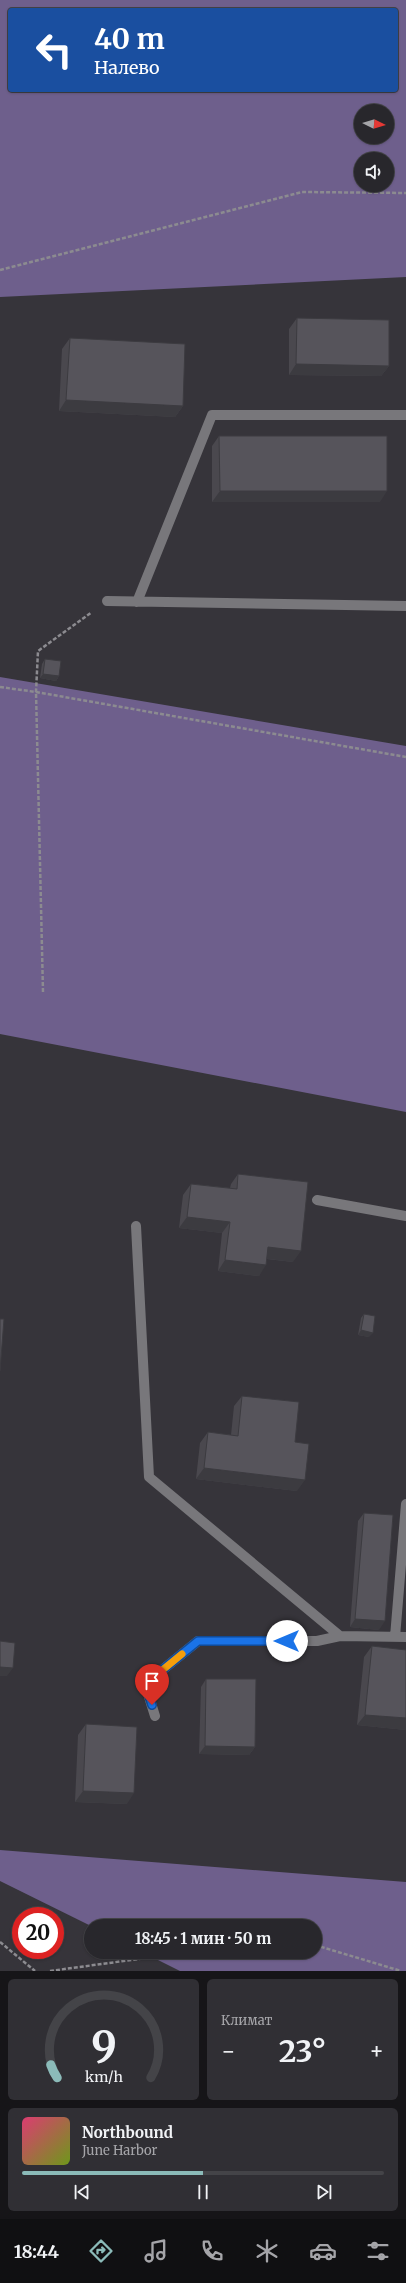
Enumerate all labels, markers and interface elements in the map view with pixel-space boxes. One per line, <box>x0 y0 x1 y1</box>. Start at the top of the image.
text: 40 m <box>94 21 165 57</box>
icon: left <box>28 24 80 76</box>
text: Налево <box>94 56 160 79</box>
north arrow <box>354 104 394 144</box>
map controls <box>354 104 394 192</box>
button: sound <box>354 152 394 192</box>
position arrow <box>266 1620 308 1662</box>
pin <box>135 1664 169 1705</box>
icon: arrive <box>141 1670 163 1692</box>
speed limit sign: 20 <box>12 1907 64 1959</box>
text: 18:45 · 1 мин · 50 m <box>135 1929 271 1948</box>
text: Климат <box>221 2012 272 2029</box>
text: 9 <box>91 2019 116 2071</box>
text: 23° <box>279 2032 326 2070</box>
text: − <box>221 2037 236 2065</box>
text: + <box>369 2037 384 2065</box>
text: km/h <box>85 2067 123 2085</box>
text: Northbound <box>82 2123 173 2142</box>
text: June Harbor <box>82 2142 157 2159</box>
icon: previous <box>71 2181 93 2203</box>
icon: pause <box>192 2181 214 2203</box>
icon: next <box>313 2181 335 2203</box>
icon: directions <box>87 2237 115 2265</box>
icon: music <box>142 2237 170 2265</box>
icon: phone <box>198 2237 226 2265</box>
icon: climate <box>253 2237 281 2265</box>
icon: car <box>309 2237 337 2265</box>
icon: filters <box>364 2237 392 2265</box>
text: 18:44 <box>14 2240 59 2263</box>

